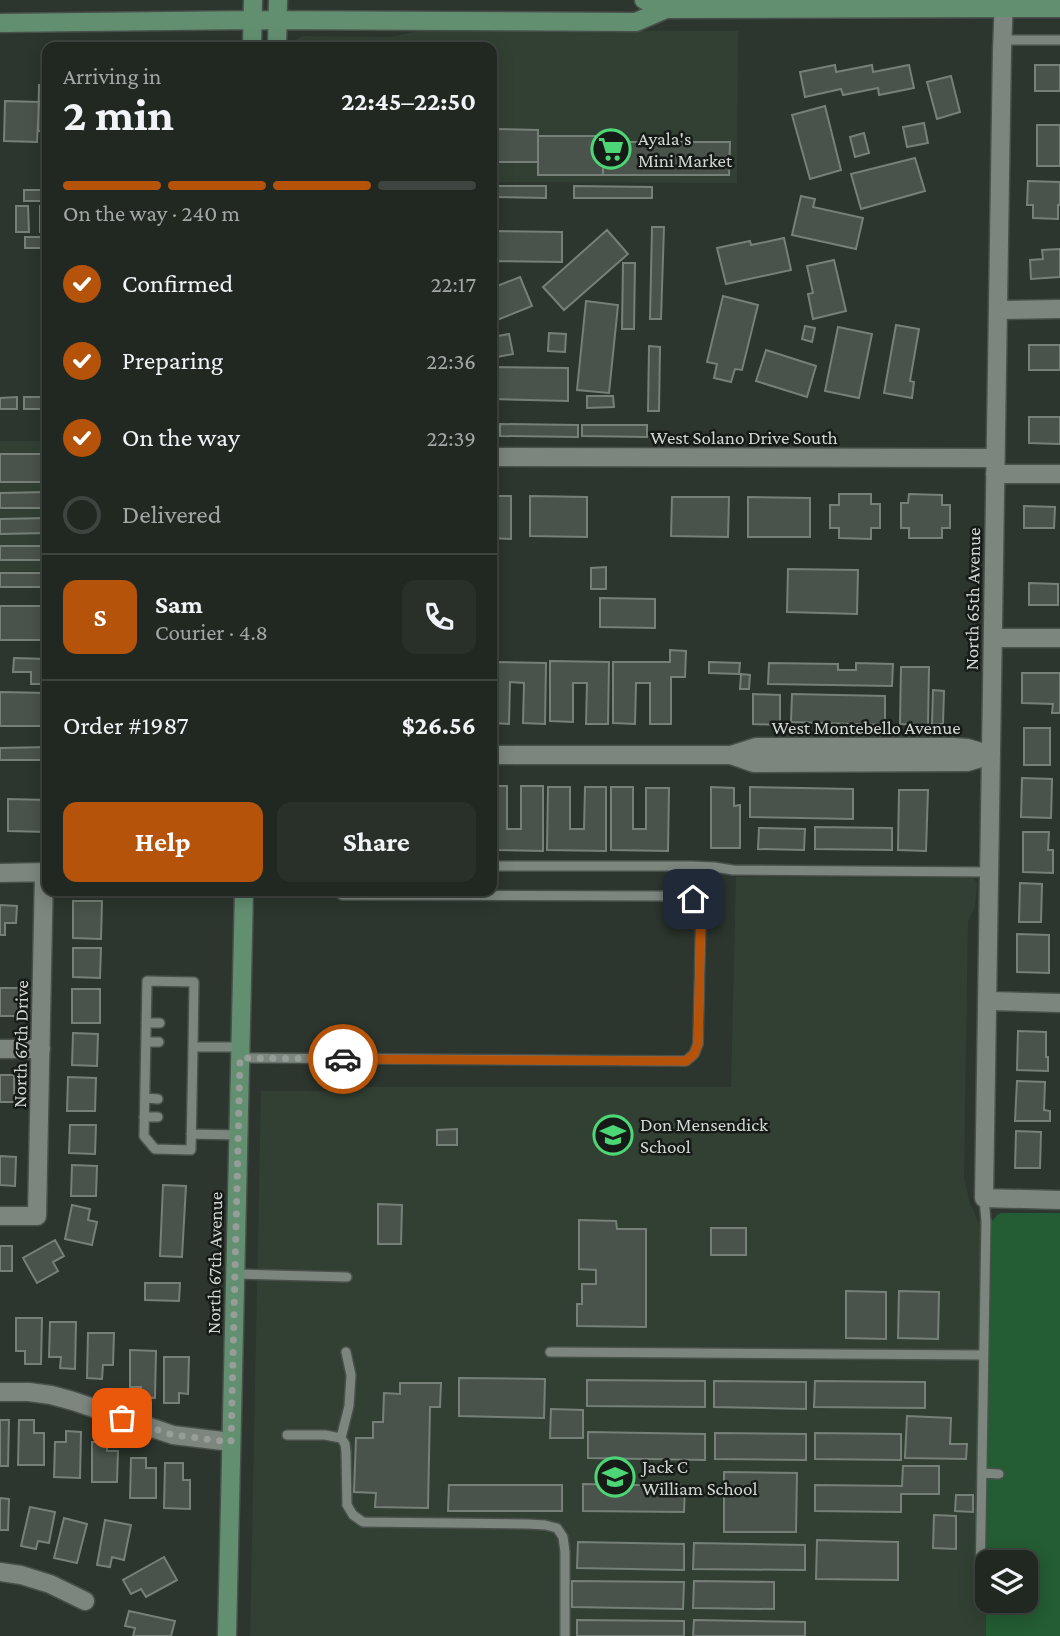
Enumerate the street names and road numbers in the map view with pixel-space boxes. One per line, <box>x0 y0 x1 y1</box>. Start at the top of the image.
street label: West Solano Drive South <box>650 427 838 448</box>
street label: North 65th Avenue <box>961 527 984 671</box>
street label: West Montebello Avenue <box>771 717 961 738</box>
street label: North 67th Drive <box>9 980 32 1108</box>
street label: North 67th Avenue <box>203 1192 226 1334</box>

